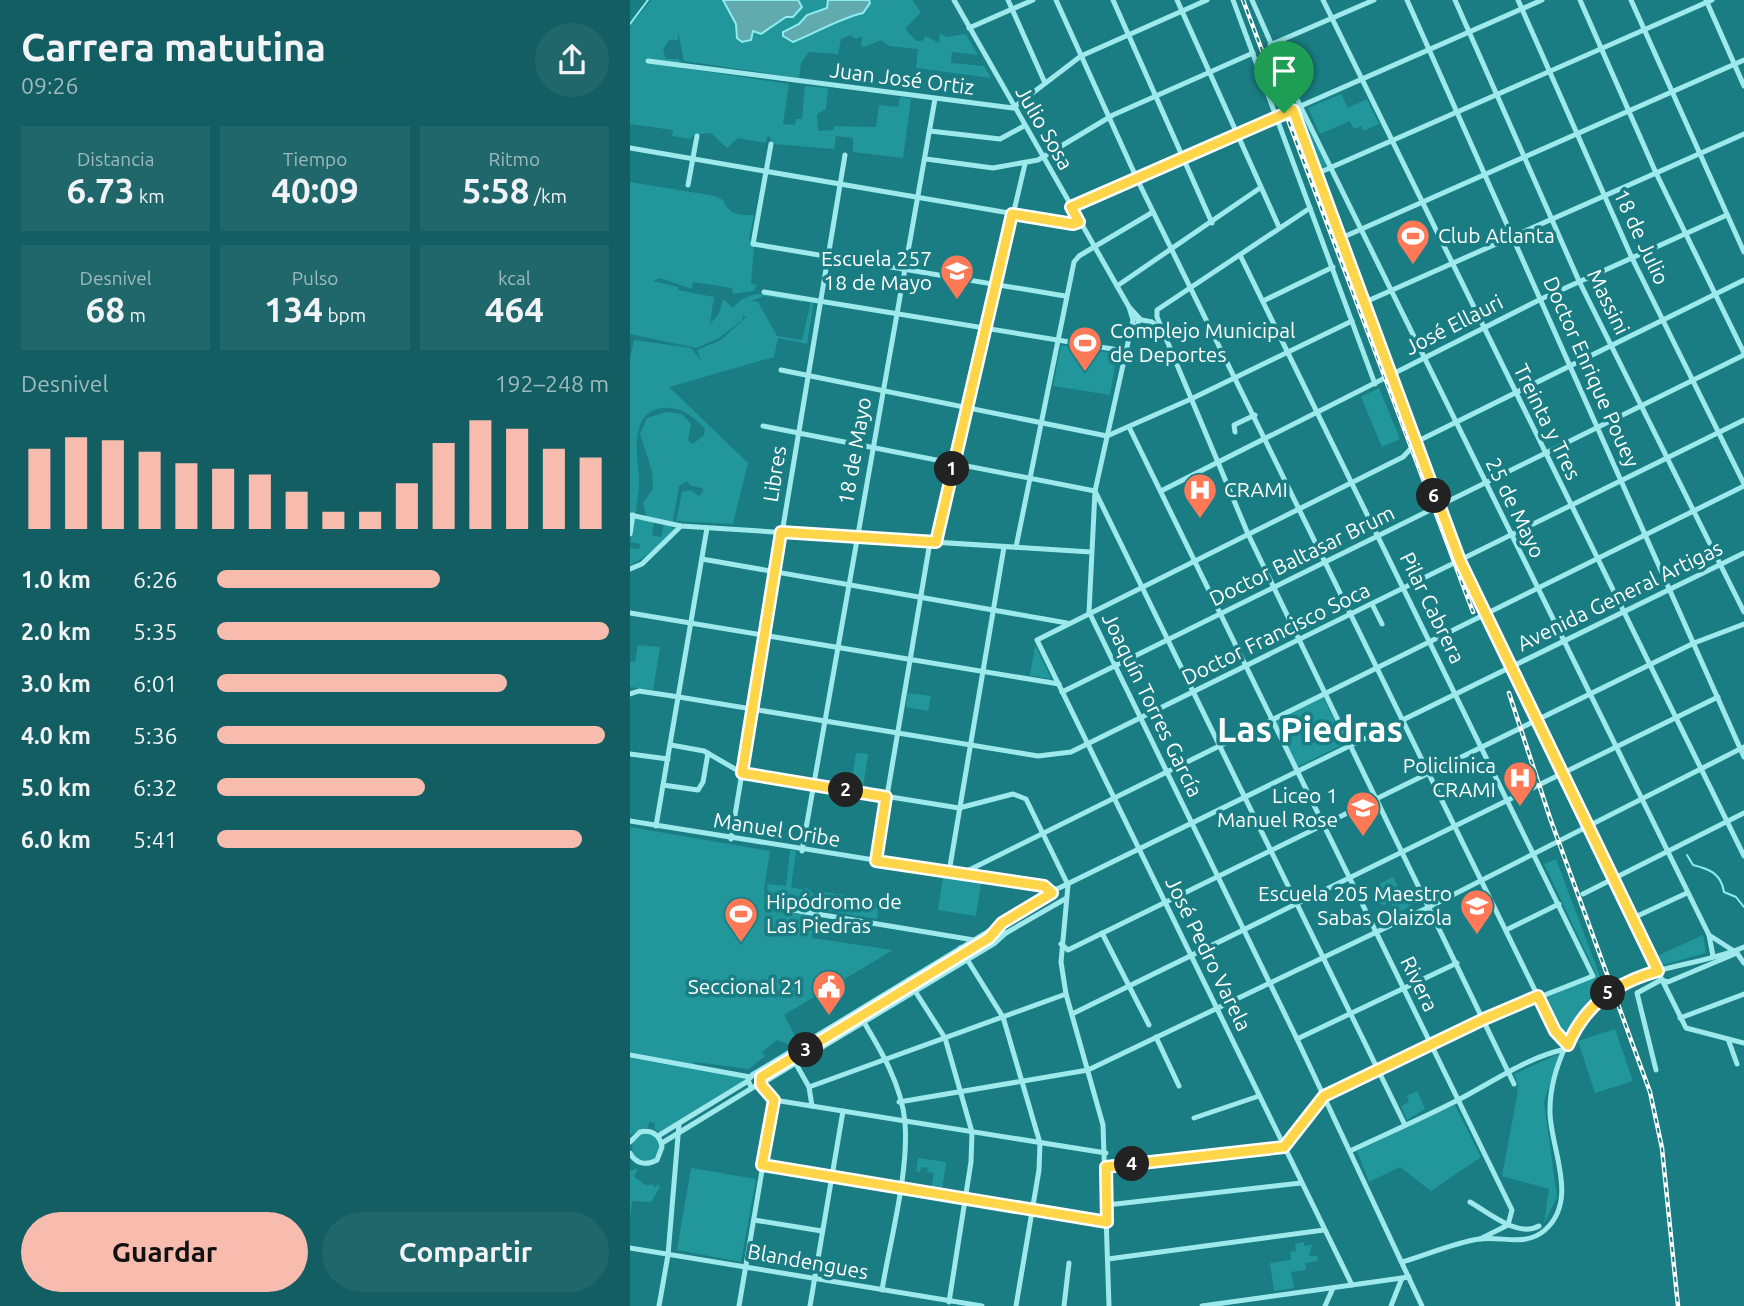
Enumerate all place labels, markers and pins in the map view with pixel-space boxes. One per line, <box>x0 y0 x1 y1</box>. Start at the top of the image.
pin <box>1254 41 1314 113</box>
sports icon: Club Atlanta <box>1394 217 1432 266</box>
place label: Club Atlanta <box>1438 223 1555 247</box>
place label: Escuela 257 18 de Mayo <box>821 246 932 294</box>
school or university icon: Escuela 257 18 de Mayo <box>938 252 976 301</box>
place label: Complejo Municipal de Deportes <box>1110 318 1296 366</box>
sports icon: Complejo Municipal de Deportes <box>1066 324 1104 373</box>
pin: 1 <box>934 452 970 486</box>
hospital icon: CRAMI <box>1181 471 1219 520</box>
place label: CRAMI <box>1224 477 1288 501</box>
pin: 6 <box>1416 478 1452 514</box>
place label: Policlinica CRAMI <box>1403 753 1496 801</box>
hospital icon: Policlinica CRAMI <box>1501 759 1539 808</box>
pin: 2 <box>828 772 864 808</box>
place label: Liceo 1 Manuel Rose <box>1217 783 1338 831</box>
school or university icon: Liceo 1 Manuel Rose <box>1344 789 1382 838</box>
place label: Escuela 205 Maestro Sabas Olaizola <box>1258 881 1452 929</box>
school or university icon: Escuela 205 Maestro Sabas Olaizola <box>1458 887 1496 936</box>
place label: Hipódromo de Las Piedras <box>766 889 902 937</box>
sports icon: Hipódromo de Las Piedras <box>722 895 760 944</box>
public building icon: Seccional 21 <box>810 968 848 1017</box>
place label: Seccional 21 <box>688 974 804 998</box>
pin: 5 <box>1590 976 1626 1010</box>
pin: 3 <box>788 1032 824 1068</box>
pin: 4 <box>1114 1146 1150 1182</box>

